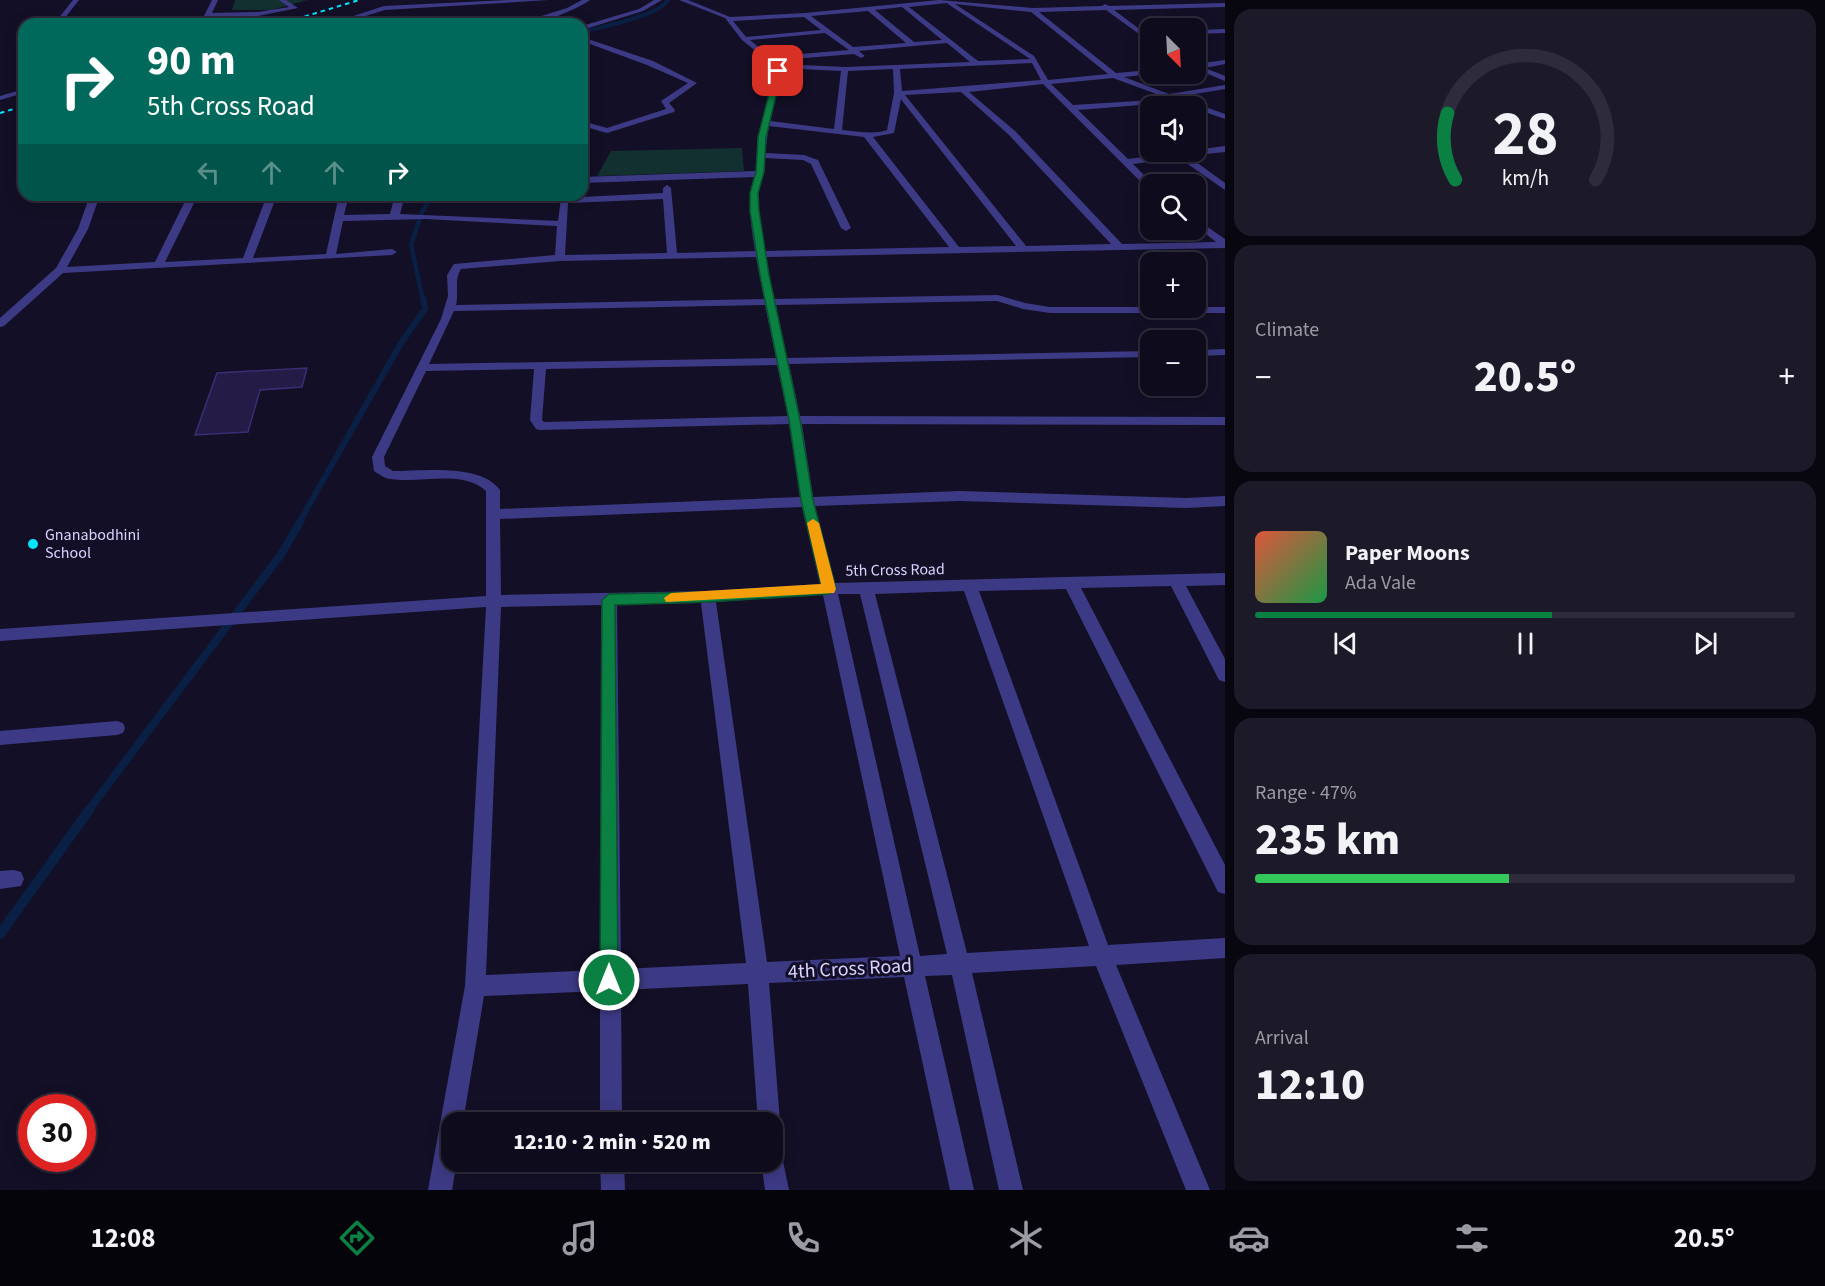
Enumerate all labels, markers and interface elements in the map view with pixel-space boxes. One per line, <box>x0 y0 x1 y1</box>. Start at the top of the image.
north arrow <box>1140 18 1206 84</box>
map controls <box>1140 18 1206 396</box>
text: 90 m <box>147 31 236 91</box>
icon: right <box>48 42 126 120</box>
pin <box>752 45 803 96</box>
icon: arrive <box>761 54 794 87</box>
text: 5th Cross Road <box>147 87 315 126</box>
text: 28 <box>1492 90 1558 179</box>
button: sound <box>1140 96 1206 162</box>
icon: left <box>192 156 225 189</box>
icon: ahead <box>255 156 288 189</box>
icon: ahead <box>318 156 351 189</box>
icon: right <box>381 156 414 189</box>
text: km/h <box>1501 163 1549 194</box>
button: search <box>1140 174 1206 240</box>
button: + <box>1140 252 1206 318</box>
text: Climate <box>1255 316 1319 344</box>
button: − <box>1140 330 1206 396</box>
text: 20.5° <box>1474 345 1576 409</box>
text: − <box>1255 354 1271 401</box>
text: + <box>1779 354 1795 401</box>
place label: Gnanabodhini School <box>45 524 140 564</box>
marker: Gnanabodhini School <box>26 537 40 551</box>
text: Paper Moons <box>1345 537 1470 569</box>
street label: 5th Cross Road <box>845 558 945 582</box>
text: Ada Vale <box>1345 569 1416 597</box>
icon: previous <box>1329 627 1362 660</box>
icon: pause <box>1509 627 1542 660</box>
icon: next <box>1689 627 1722 660</box>
text: Range · 47% <box>1255 779 1356 807</box>
text: 235 km <box>1255 808 1400 872</box>
position arrow <box>577 948 641 1012</box>
street label: 4th Cross Road <box>787 952 913 986</box>
text: Arrival <box>1255 1024 1309 1052</box>
text: 12:10 <box>1255 1053 1365 1117</box>
speed limit sign: 30 <box>18 1094 96 1172</box>
text: 12:10 · 2 min · 520 m <box>513 1126 711 1158</box>
icon: directions <box>336 1217 378 1259</box>
icon: music <box>559 1217 601 1259</box>
icon: phone <box>782 1217 824 1259</box>
icon: climate <box>1005 1217 1047 1259</box>
icon: car <box>1228 1217 1270 1259</box>
icon: filters <box>1451 1217 1493 1259</box>
text: 12:08 <box>90 1219 156 1258</box>
text: 20.5° <box>1674 1219 1735 1258</box>

